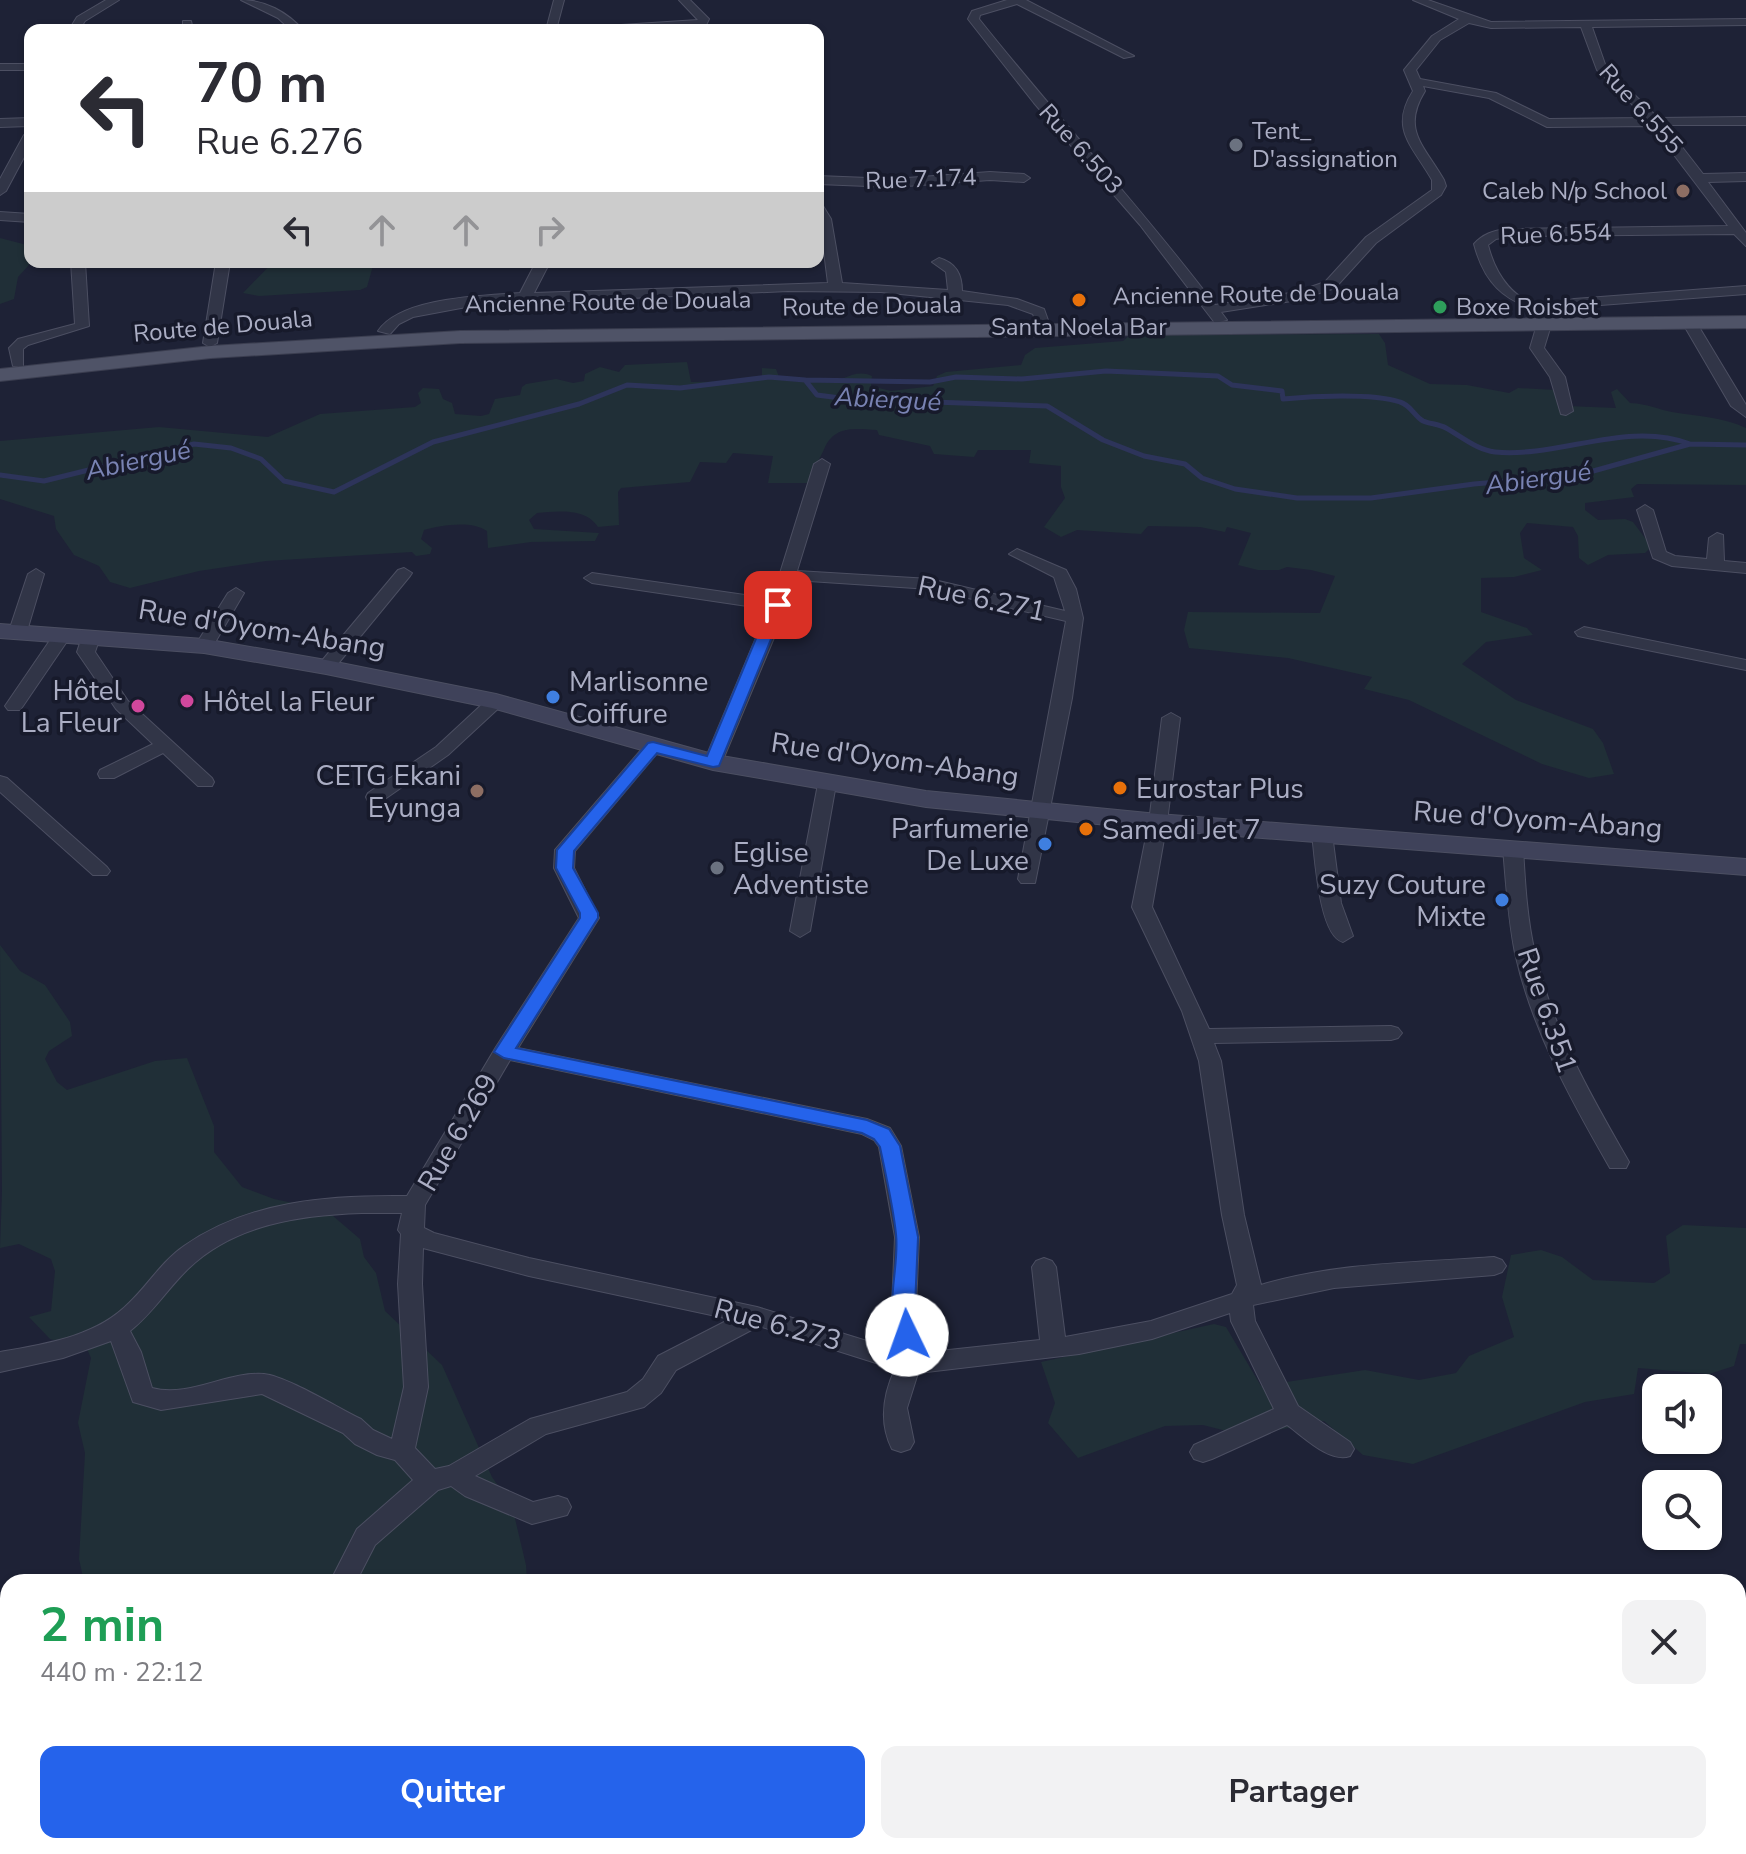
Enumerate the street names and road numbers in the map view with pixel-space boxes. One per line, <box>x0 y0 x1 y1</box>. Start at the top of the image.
street label: Rue 6.555 <box>1592 57 1690 161</box>
street label: Rue 6.503 <box>1032 97 1130 201</box>
street label: Rue 7.174 <box>865 161 977 197</box>
street label: Rue 6.554 <box>1500 216 1612 252</box>
street label: Ancienne Route de Douala <box>1112 276 1400 312</box>
street label: Ancienne Route de Douala <box>464 284 752 320</box>
street label: Route de Douala <box>782 288 962 324</box>
street label: Route de Douala <box>132 302 314 350</box>
street label: Rue 6.271 <box>914 567 1049 631</box>
street label: Rue d'Oyom-Abang <box>136 591 388 667</box>
street label: Rue d'Oyom-Abang <box>769 724 1021 796</box>
street label: Rue d'Oyom-Abang <box>1412 792 1664 848</box>
street label: Rue 6.351 <box>1508 943 1586 1078</box>
street label: Rue 6.269 <box>409 1067 507 1198</box>
street label: Rue 6.273 <box>710 1290 846 1360</box>

